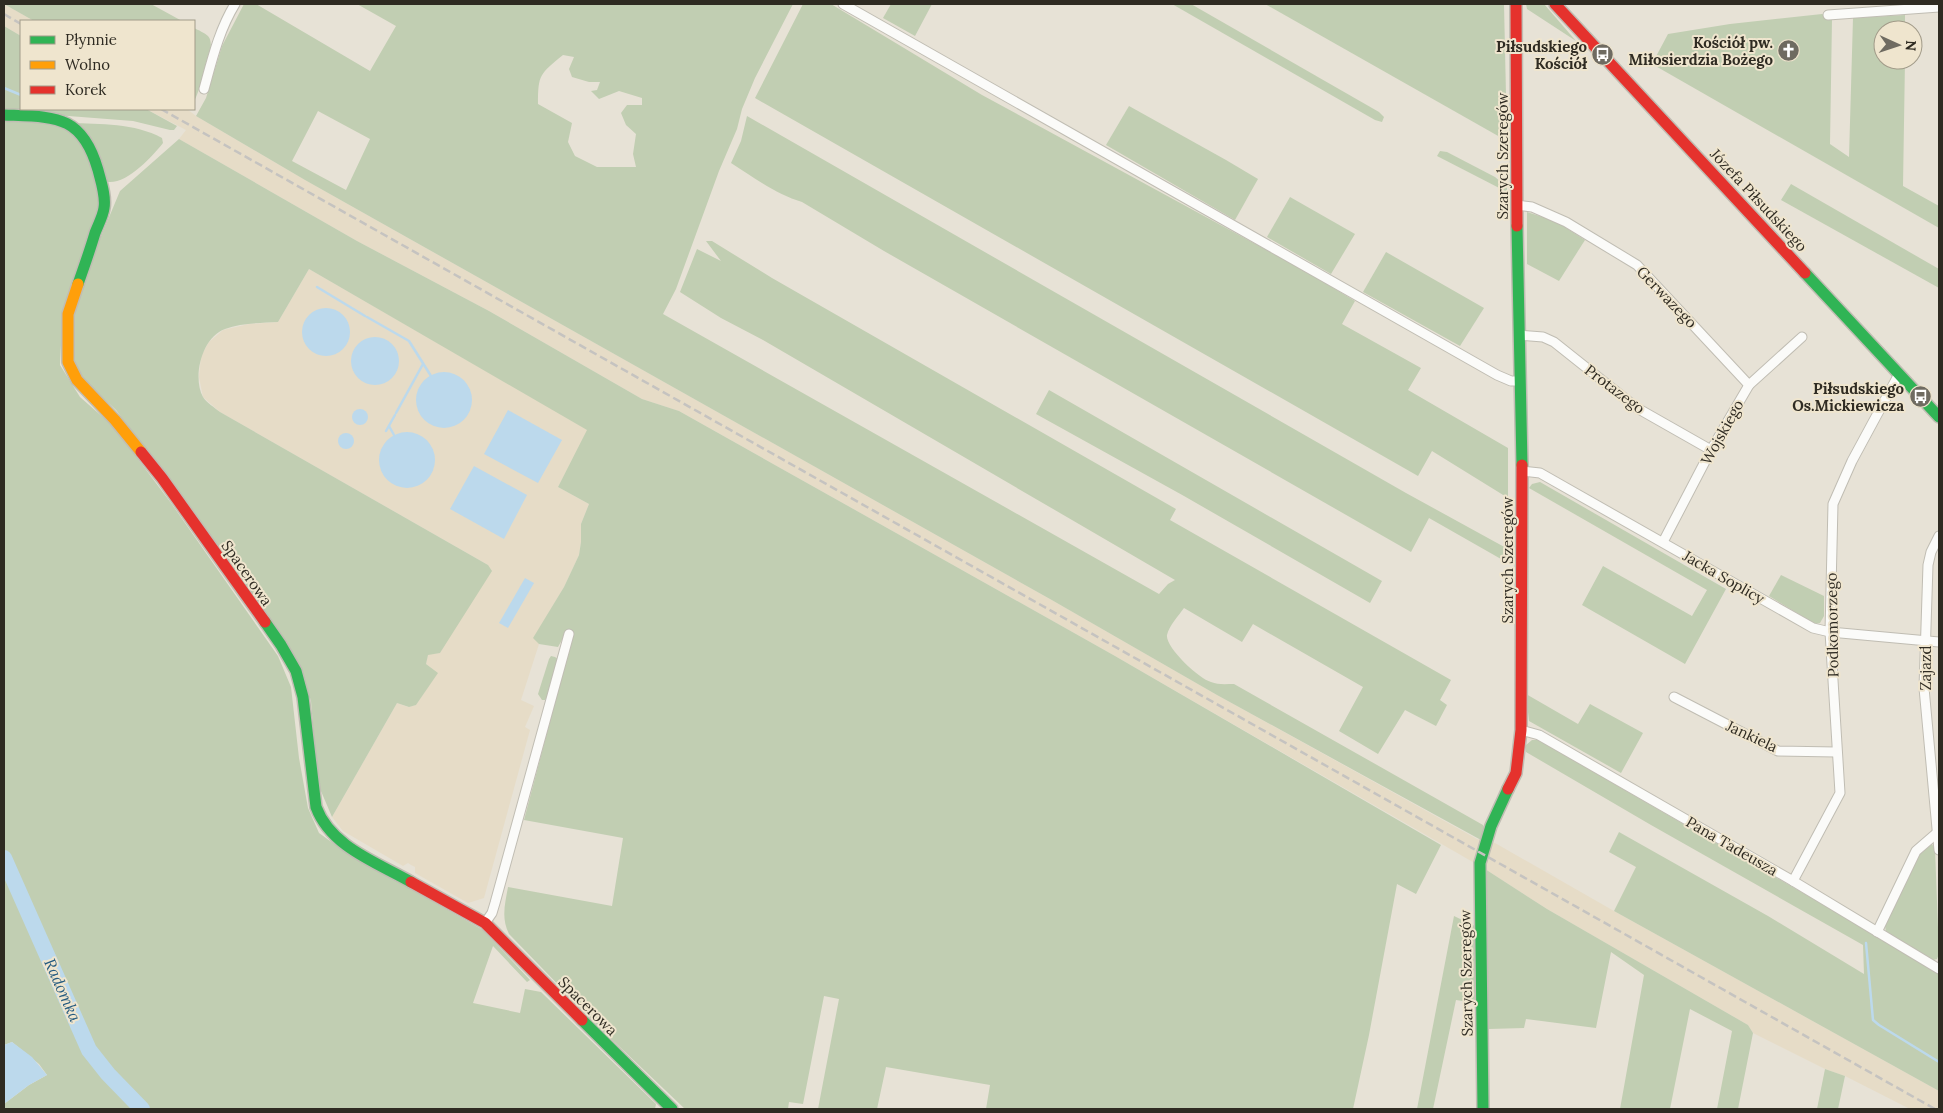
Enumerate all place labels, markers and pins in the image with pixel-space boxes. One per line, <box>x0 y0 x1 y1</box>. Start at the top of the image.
place label: Kościół pw. Miłosierdzia Bożego <box>1629 33 1774 69</box>
place label: Piłsudskiego Kościół <box>1496 37 1588 73</box>
church icon: Kościół pw. Miłosierdzia Bożego <box>1777 39 1801 63</box>
bus stop icon: Piłsudskiego Kościół <box>1591 43 1615 67</box>
place label: Piłsudskiego Os.Mickiewicza <box>1792 379 1905 415</box>
bus stop icon: Piłsudskiego Os.Mickiewicza <box>1908 385 1932 409</box>

